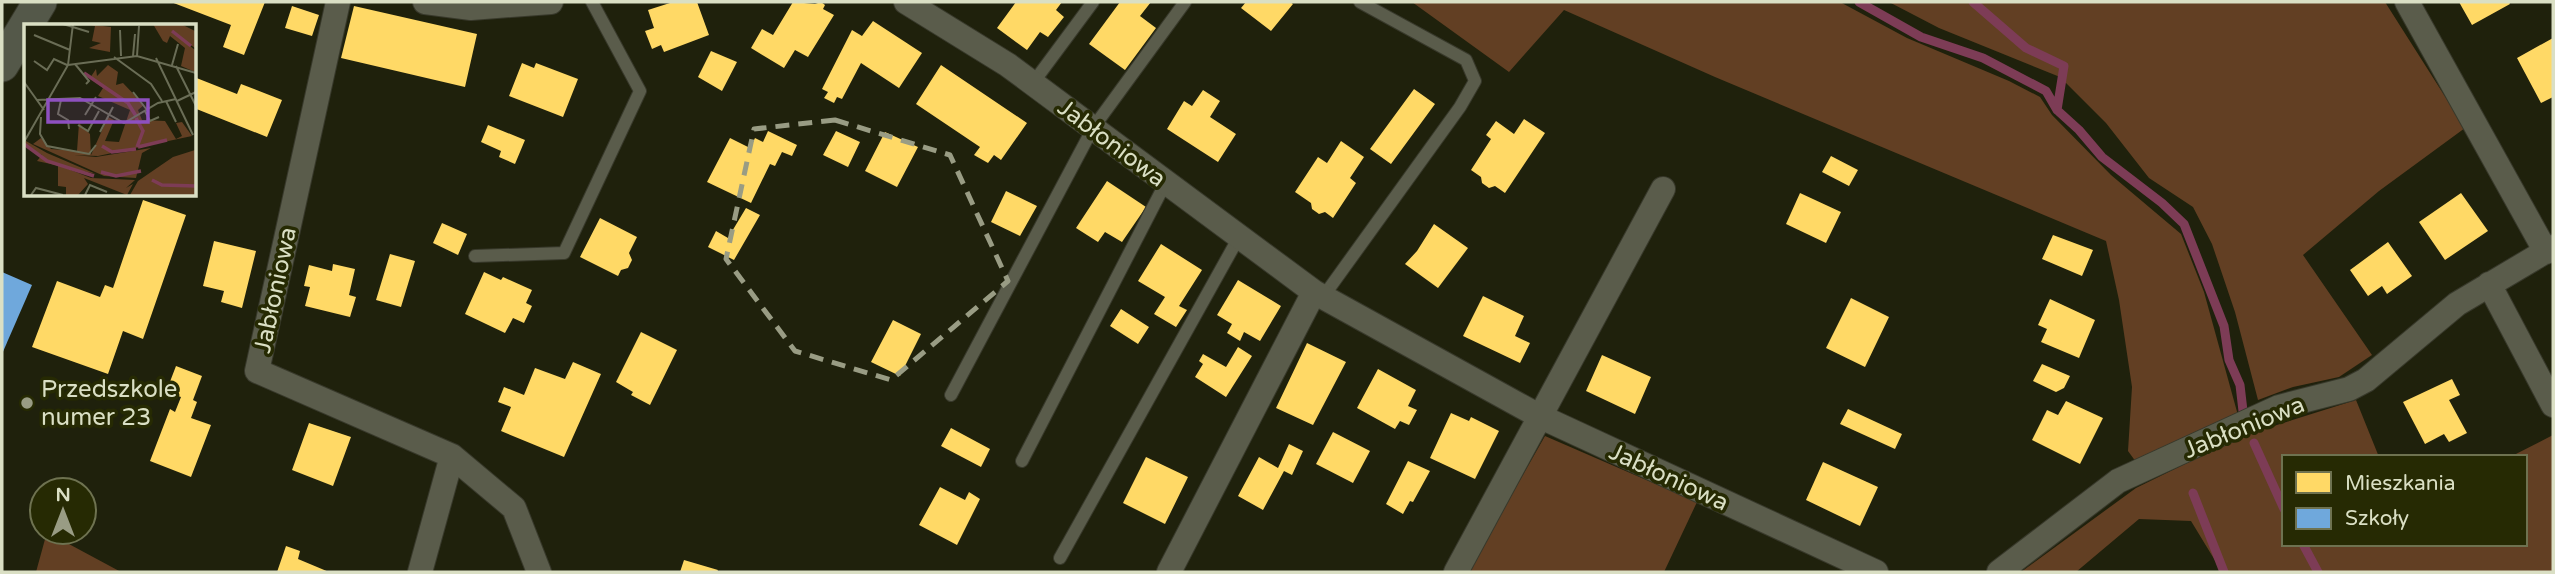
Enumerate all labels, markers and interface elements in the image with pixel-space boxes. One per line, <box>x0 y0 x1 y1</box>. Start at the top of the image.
inset map <box>24 24 196 196</box>
street label: Jabłoniowa <box>1052 93 1172 193</box>
street label: Jabłoniowa <box>248 224 303 356</box>
place label: Przedszkole numer 23 <box>41 375 177 432</box>
street label: Jabłoniowa <box>2179 390 2309 465</box>
marker: Przedszkole numer 23 <box>19 395 35 411</box>
street label: Jabłoniowa <box>1605 437 1733 518</box>
legend <box>2282 455 2527 546</box>
text: Mieszkania <box>2345 471 2456 496</box>
north arrow <box>28 476 98 546</box>
text: N <box>55 484 71 506</box>
text: Szkoły <box>2345 506 2409 531</box>

